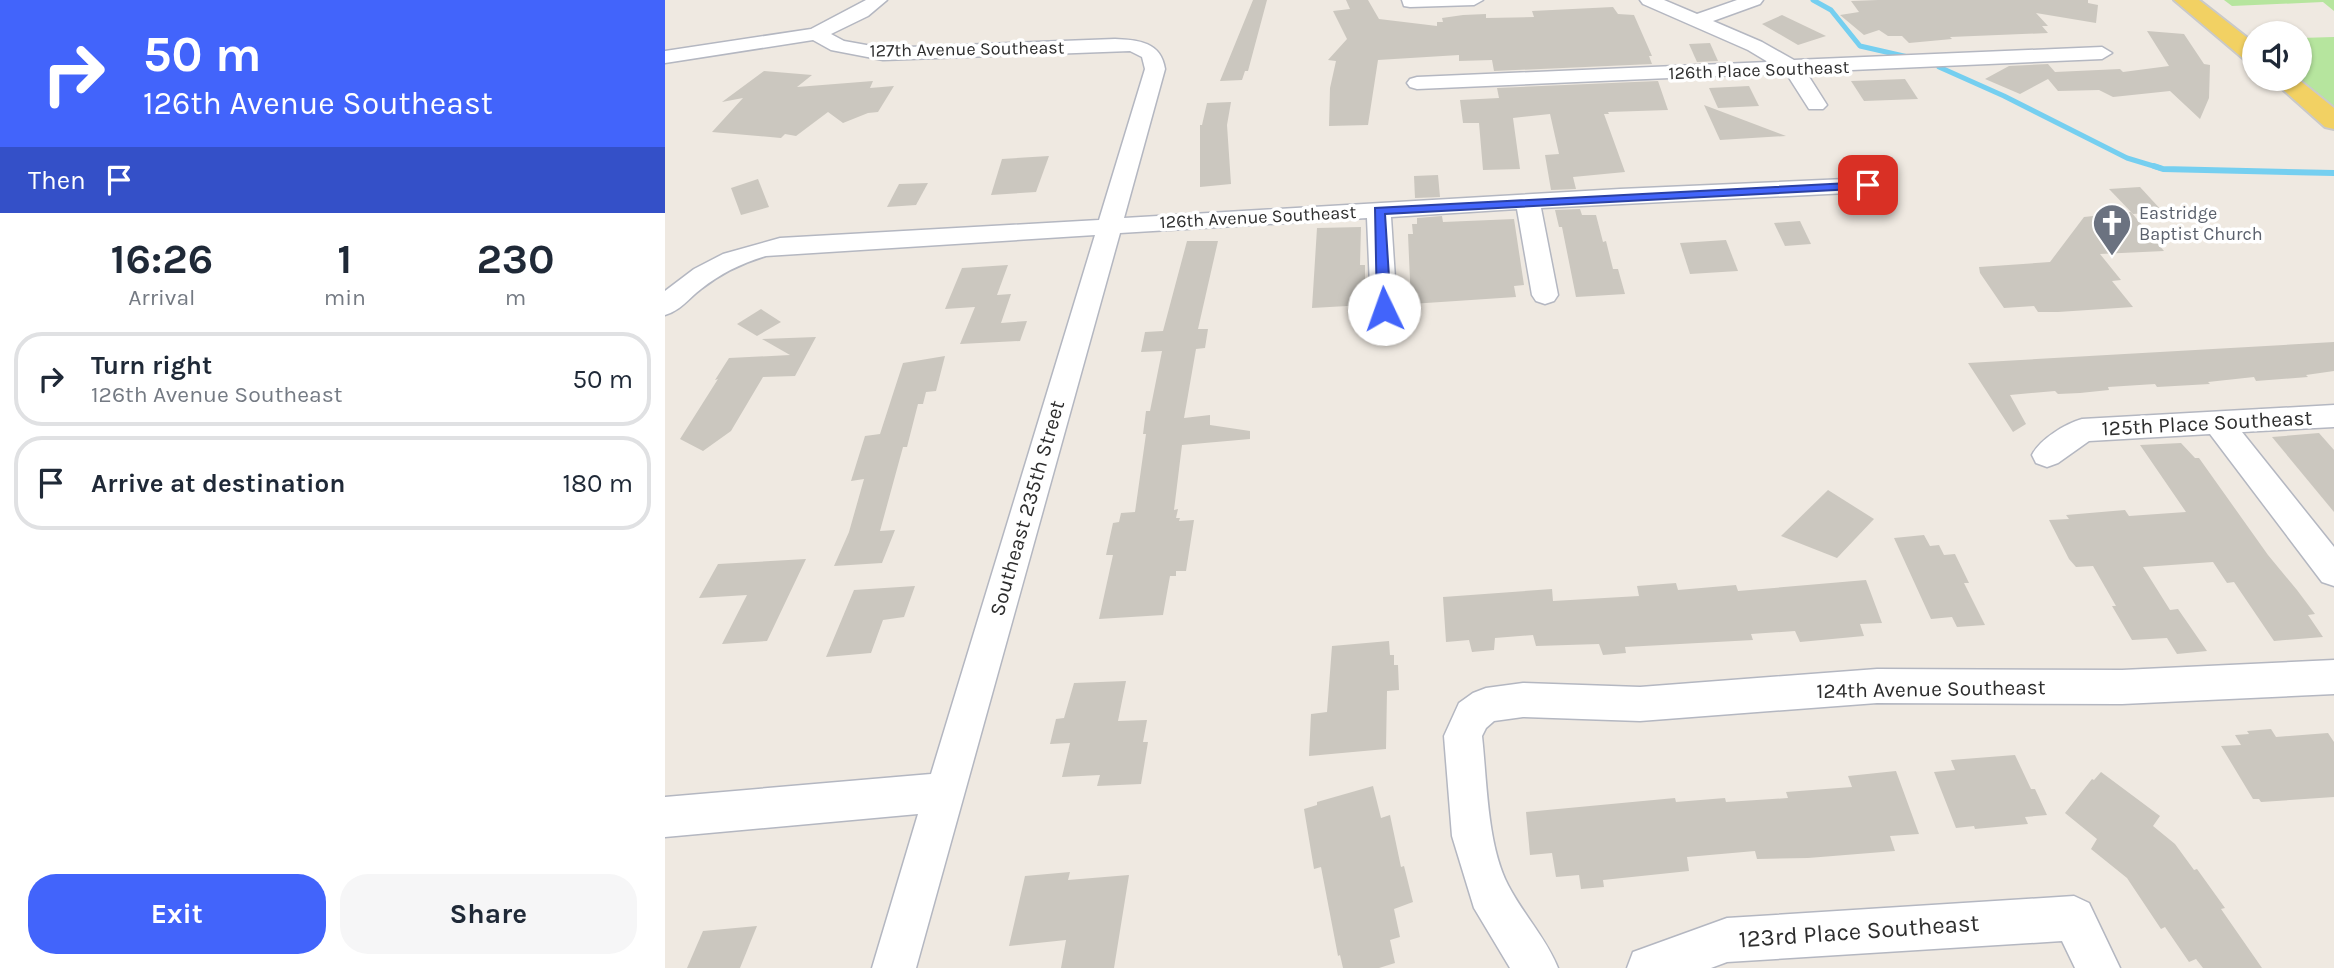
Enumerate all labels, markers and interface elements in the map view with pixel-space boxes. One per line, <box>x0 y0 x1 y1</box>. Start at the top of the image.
map controls <box>2242 21 2312 91</box>
button: sound <box>2242 21 2312 91</box>
text: 50 m <box>143 26 261 83</box>
icon: right <box>28 28 119 119</box>
street label: 127th Avenue Southeast <box>869 36 1065 62</box>
street label: 126th Place Southeast <box>1668 56 1850 84</box>
text: 126th Avenue Southeast <box>143 85 493 122</box>
pin <box>1838 155 1898 215</box>
icon: arrive <box>100 161 138 199</box>
text: Then <box>28 165 86 196</box>
icon: arrive <box>1849 166 1887 204</box>
street label: 126th Avenue Southeast <box>1159 201 1357 233</box>
church icon: Eastridge Baptist Church <box>2091 202 2133 257</box>
place label: Eastridge Baptist Church <box>2139 202 2263 245</box>
text: 16:26 <box>110 234 213 284</box>
text: 1 <box>337 234 352 284</box>
text: 230 <box>476 234 554 284</box>
position arrow <box>1347 272 1421 346</box>
text: Arrival <box>128 284 196 311</box>
text: min <box>324 284 366 311</box>
text: m <box>505 284 526 311</box>
text: Turn right <box>91 350 212 381</box>
icon: right <box>32 360 70 398</box>
text: 50 m <box>572 364 633 395</box>
text: 126th Avenue Southeast <box>91 381 342 408</box>
street label: Southeast 235th Street <box>985 397 1069 619</box>
street label: 125th Place Southeast <box>2101 405 2313 441</box>
icon: arrive <box>32 464 70 502</box>
text: Arrive at destination <box>91 468 345 499</box>
text: 180 m <box>563 468 633 499</box>
street label: 124th Avenue Southeast <box>1816 675 2046 703</box>
button: Exit <box>28 874 326 954</box>
button: Share <box>340 874 637 954</box>
street label: 123rd Place Southeast <box>1738 909 1980 953</box>

